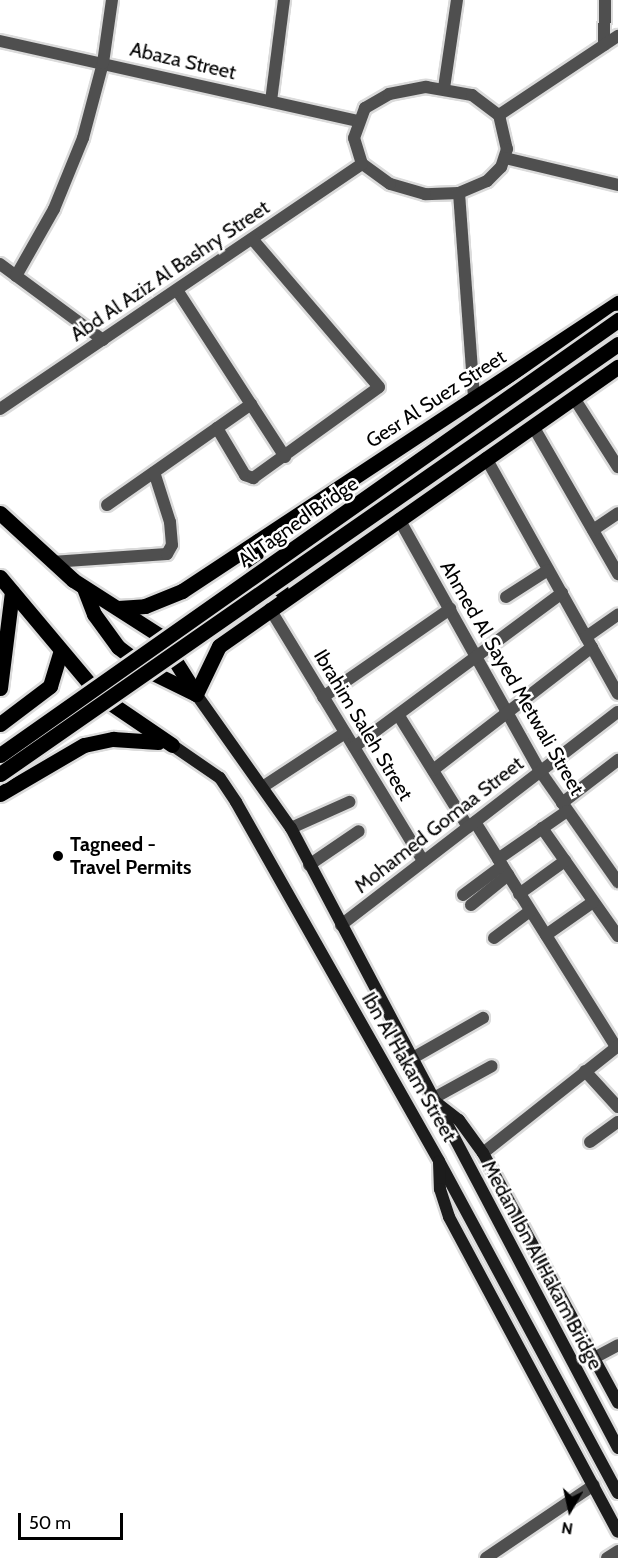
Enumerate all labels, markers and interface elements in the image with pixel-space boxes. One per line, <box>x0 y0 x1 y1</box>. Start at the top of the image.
street label: Abaza Street <box>128 37 238 85</box>
street label: Abd Al Aziz Al Bashry Street <box>66 195 274 347</box>
street label: Gesr Al Suez Street <box>362 345 510 453</box>
street label: Al Tagned Bridge <box>233 472 363 572</box>
street label: Ahmed Al Sayed Metwali Street <box>435 557 589 799</box>
street label: Ibrahim Saleh Street <box>308 645 418 805</box>
street label: Mohamed Gomaa Street <box>350 752 528 898</box>
place label: Tagneed - Travel Permits <box>70 832 191 879</box>
marker: Tagneed - Travel Permits <box>51 849 65 863</box>
street label: Ibn Al Hakam Street <box>356 988 462 1146</box>
street label: Medan Ibn Al Hakam Bridge <box>477 1156 607 1374</box>
north arrow <box>540 1480 600 1540</box>
scale bar <box>21 1501 126 1539</box>
text: 50 m <box>29 1512 71 1534</box>
text: N <box>560 1518 574 1539</box>

